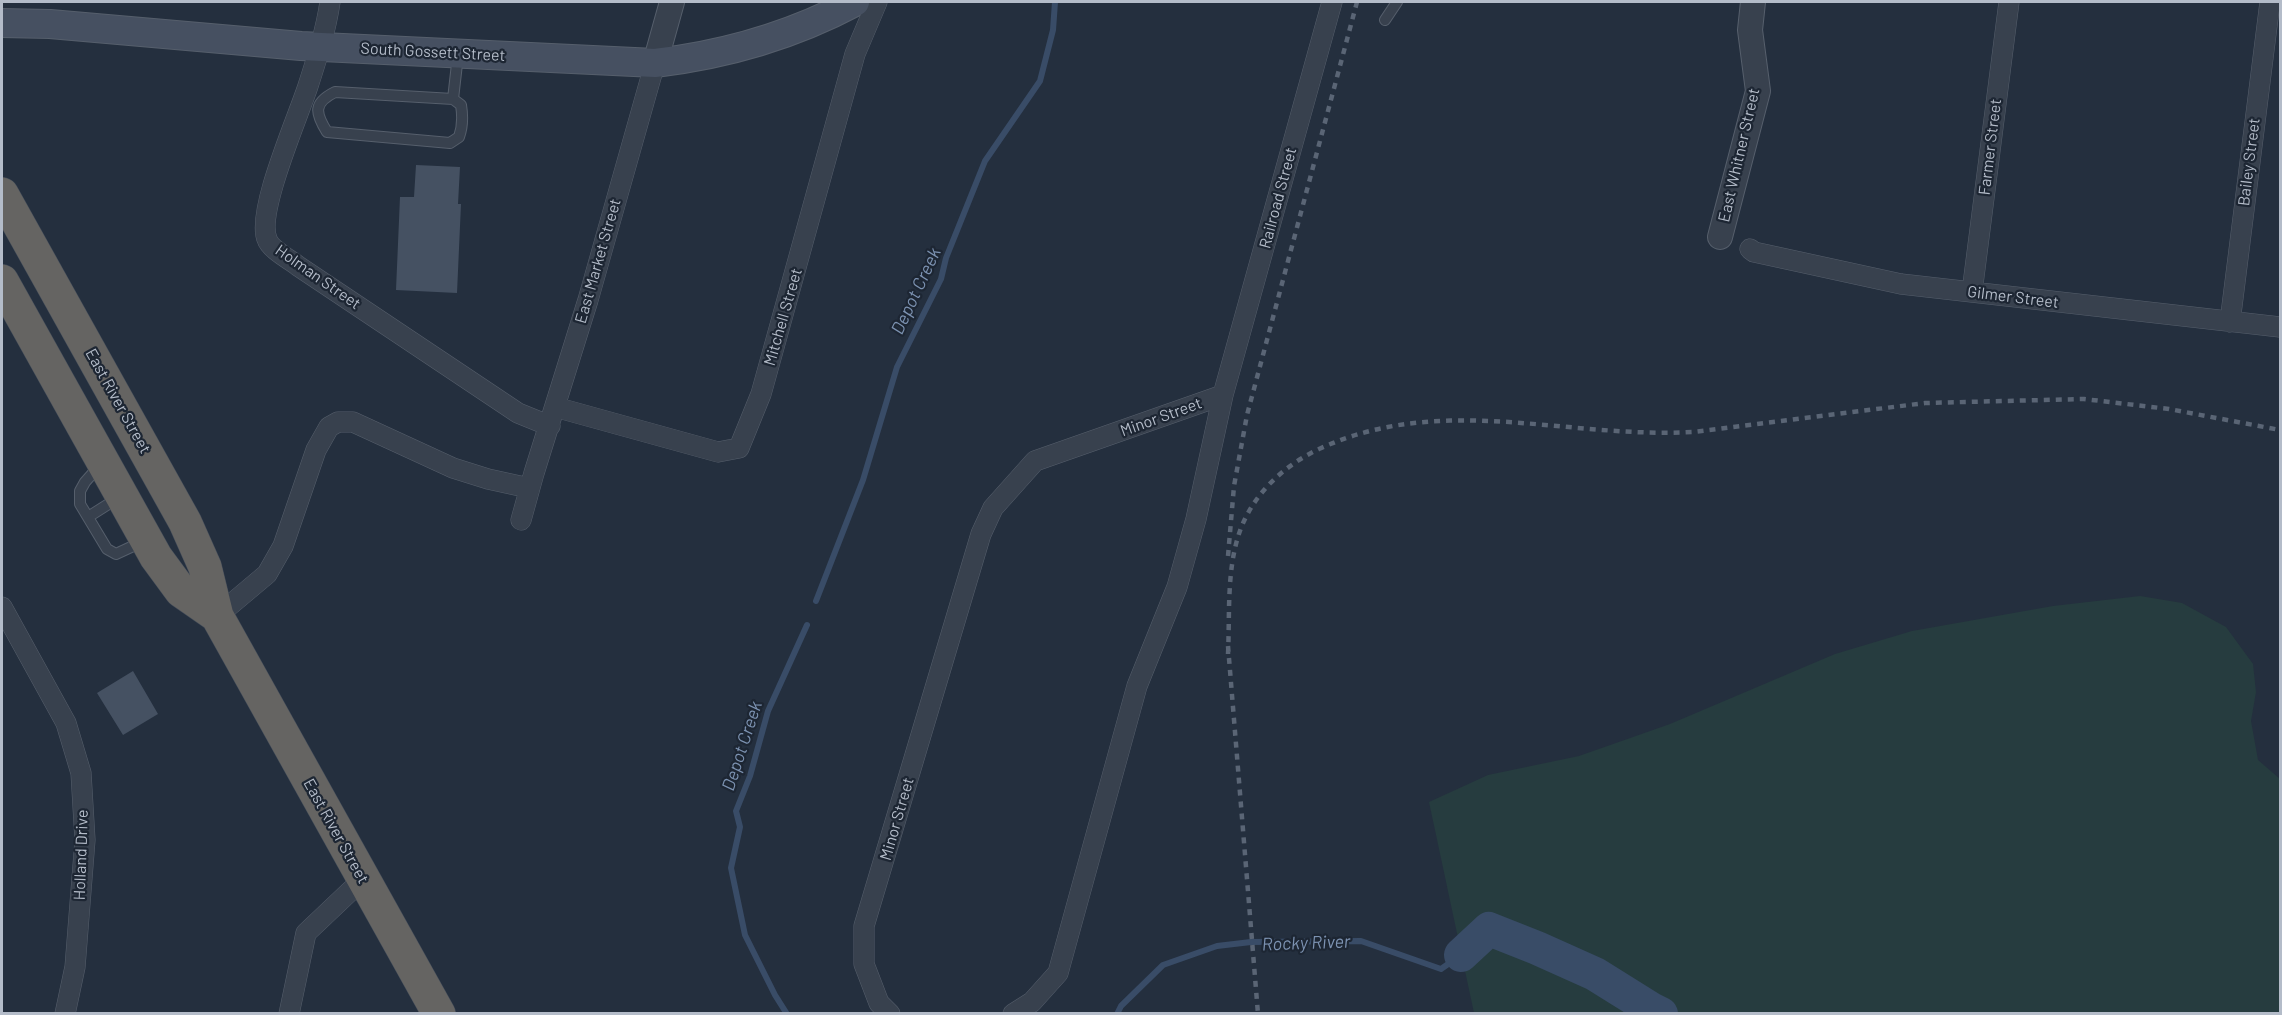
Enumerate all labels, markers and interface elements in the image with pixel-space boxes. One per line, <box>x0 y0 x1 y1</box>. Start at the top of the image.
street label: South Gossett Street <box>360 39 506 65</box>
street label: East Whitner Street <box>1714 86 1764 224</box>
street label: Farmer Street <box>1975 98 2005 196</box>
street label: Bailey Street <box>2234 117 2264 207</box>
street label: Railroad Street <box>1255 145 1301 251</box>
street label: East Market Street <box>571 196 625 326</box>
street label: Holman Street <box>272 241 364 313</box>
water label: Depot Creek <box>887 244 945 338</box>
street label: Mitchell Street <box>760 266 806 368</box>
street label: Gilmer Street <box>1966 282 2060 312</box>
street label: East River Street <box>81 345 155 457</box>
street label: Minor Street <box>1118 393 1204 441</box>
water label: Depot Creek <box>717 698 767 794</box>
street label: East River Street <box>299 775 373 887</box>
street label: Minor Street <box>876 775 918 863</box>
street label: Holland Drive <box>70 809 92 901</box>
water label: Rocky River <box>1261 931 1351 955</box>

